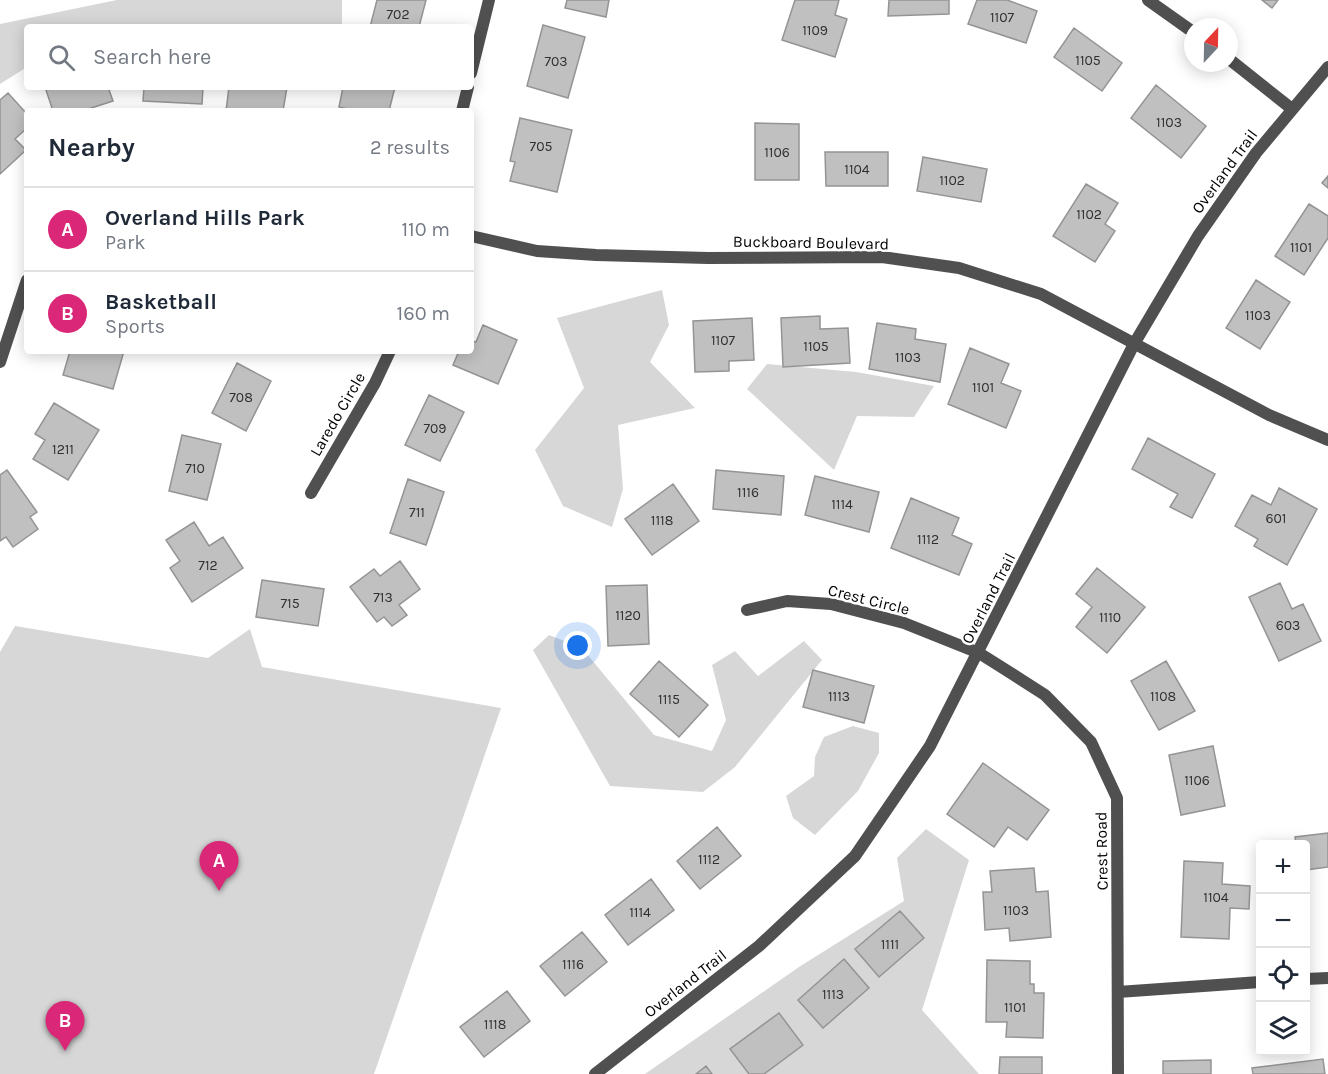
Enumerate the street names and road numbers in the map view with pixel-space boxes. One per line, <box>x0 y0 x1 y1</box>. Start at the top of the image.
street label: Overland Trail <box>1188 126 1261 217</box>
street label: Buckboard Boulevard <box>733 232 889 253</box>
street label: Laredo Circle <box>306 369 369 460</box>
street label: Overland Trail <box>957 550 1019 647</box>
street label: Crest Circle <box>826 580 912 619</box>
street label: Crest Road <box>1091 811 1112 891</box>
street label: Overland Trail <box>640 945 730 1021</box>

